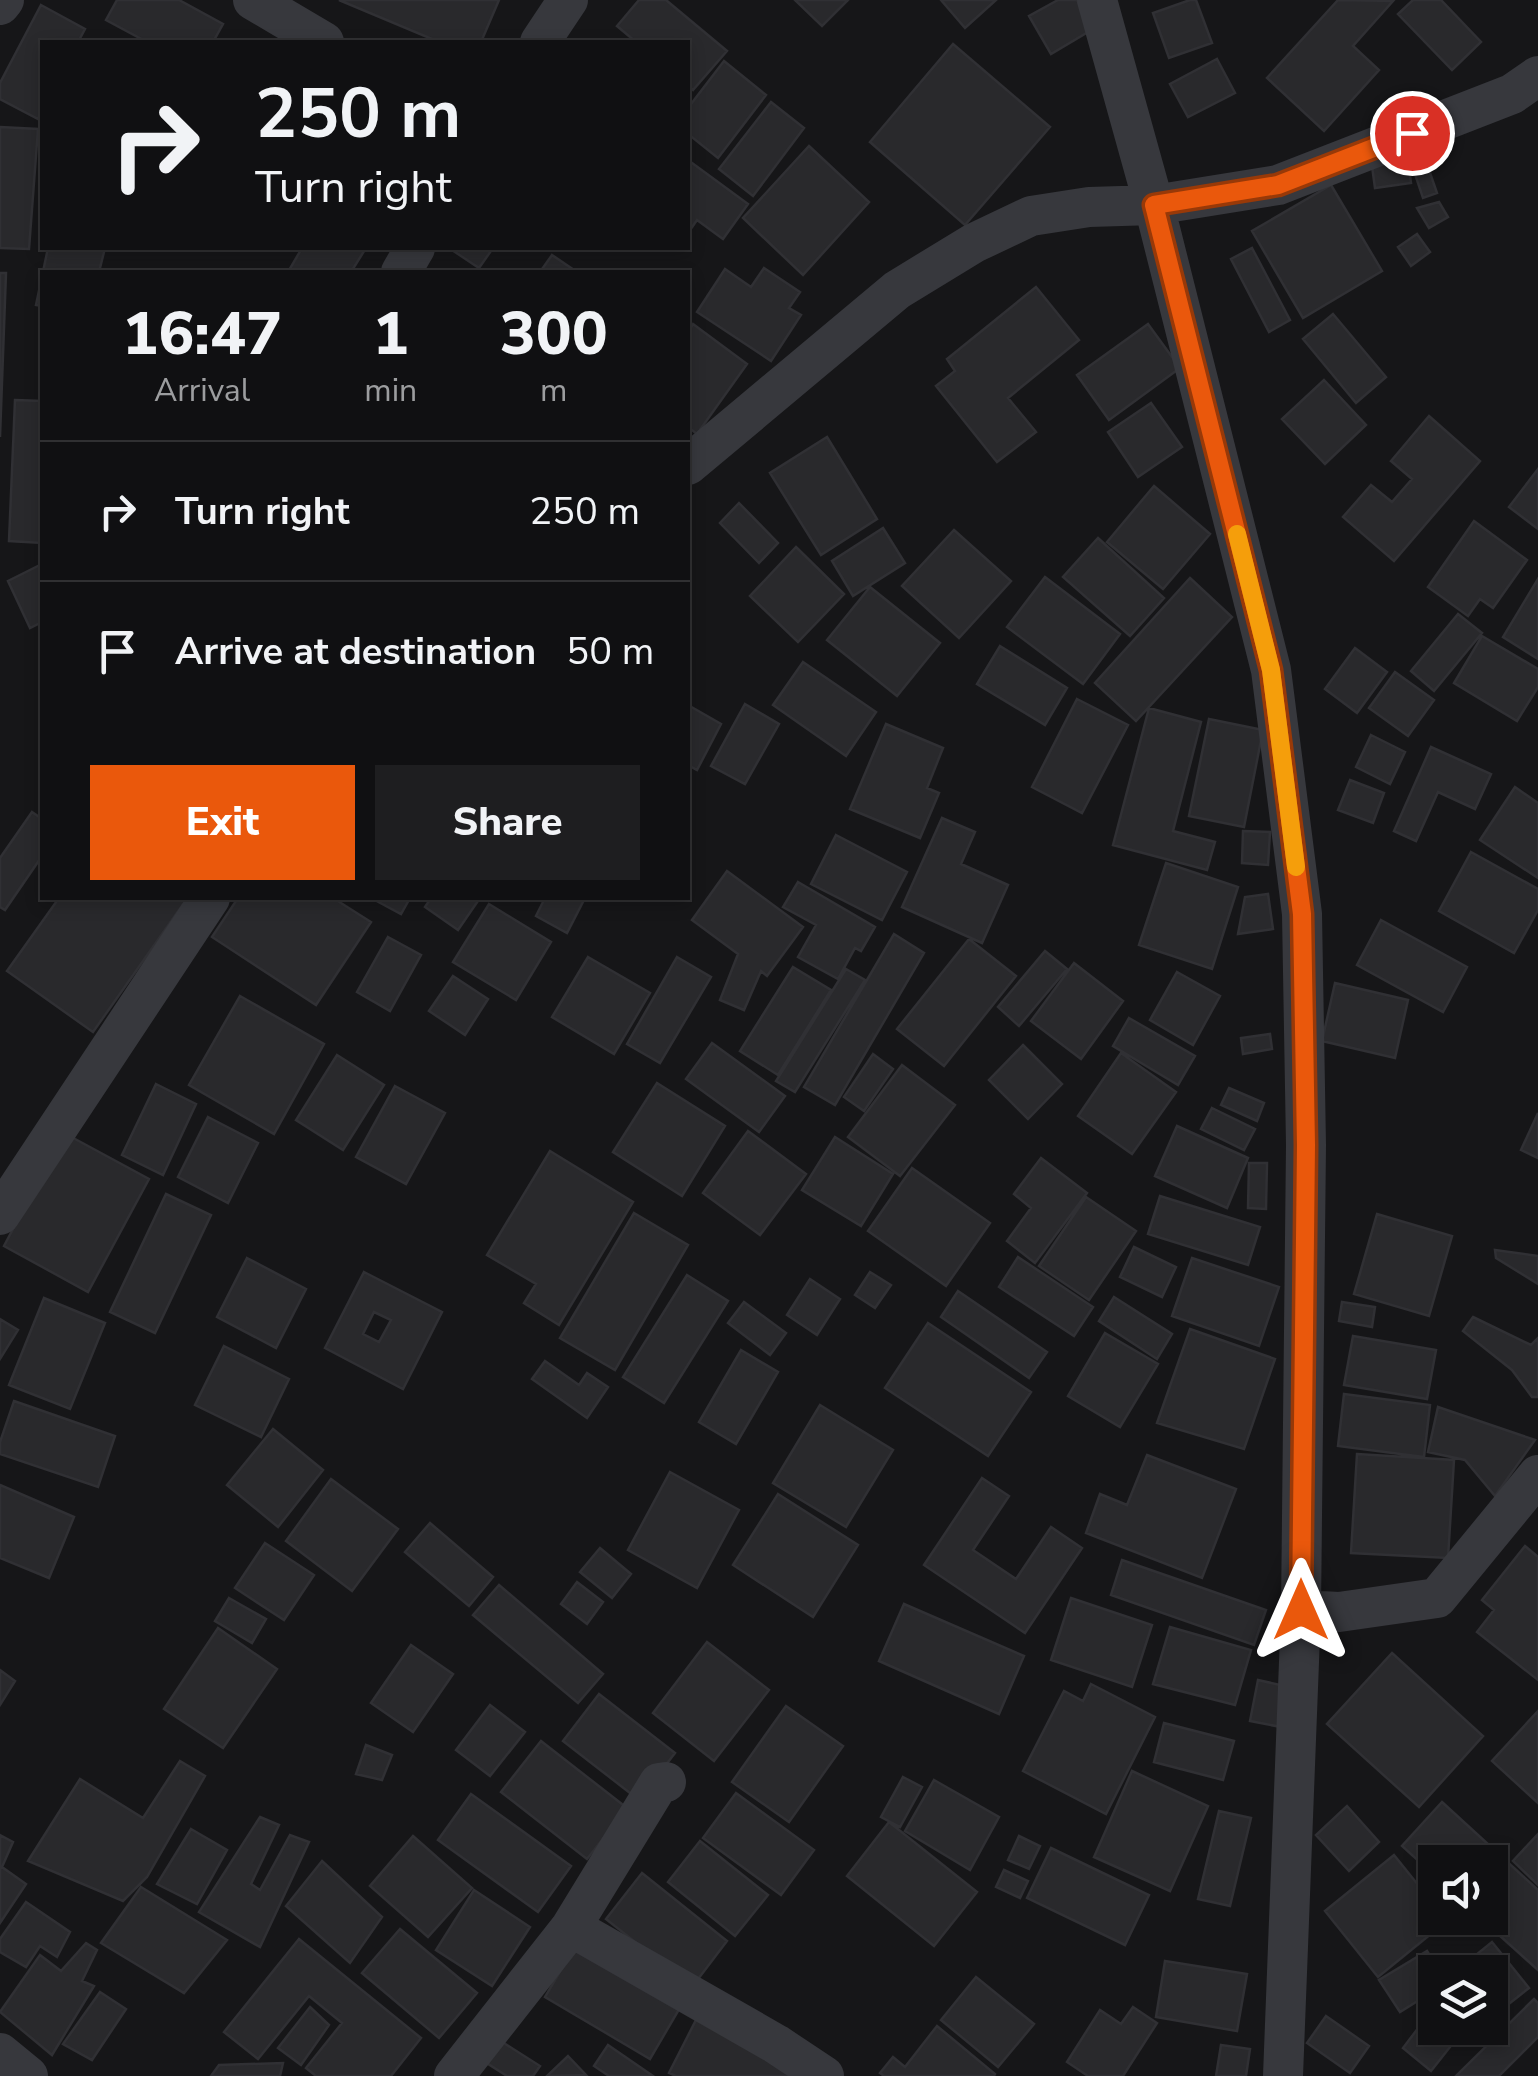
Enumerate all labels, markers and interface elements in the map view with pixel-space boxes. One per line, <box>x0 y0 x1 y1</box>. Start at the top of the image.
text: 250 m <box>255 66 461 162</box>
icon: right <box>90 80 220 210</box>
pin <box>1370 91 1455 176</box>
icon: arrive <box>1385 106 1440 161</box>
text: Turn right <box>255 157 452 218</box>
text: 16:47 <box>122 293 282 375</box>
text: 1 <box>373 293 409 375</box>
text: 300 <box>500 293 608 375</box>
text: Arrival <box>154 369 250 412</box>
text: min <box>364 369 417 412</box>
text: m <box>540 369 567 412</box>
icon: right <box>90 484 145 539</box>
text: Turn right <box>175 486 350 537</box>
text: 250 m <box>529 486 640 537</box>
icon: arrive <box>90 624 145 679</box>
text: Arrive at destination <box>175 626 536 677</box>
text: 50 m <box>566 626 654 677</box>
button: Exit <box>90 765 355 880</box>
button: Share <box>375 765 640 880</box>
position arrow <box>1249 1558 1353 1662</box>
map controls <box>1418 1845 1508 2045</box>
button: sound <box>1418 1845 1508 1935</box>
button: layers <box>1418 1955 1508 2045</box>

